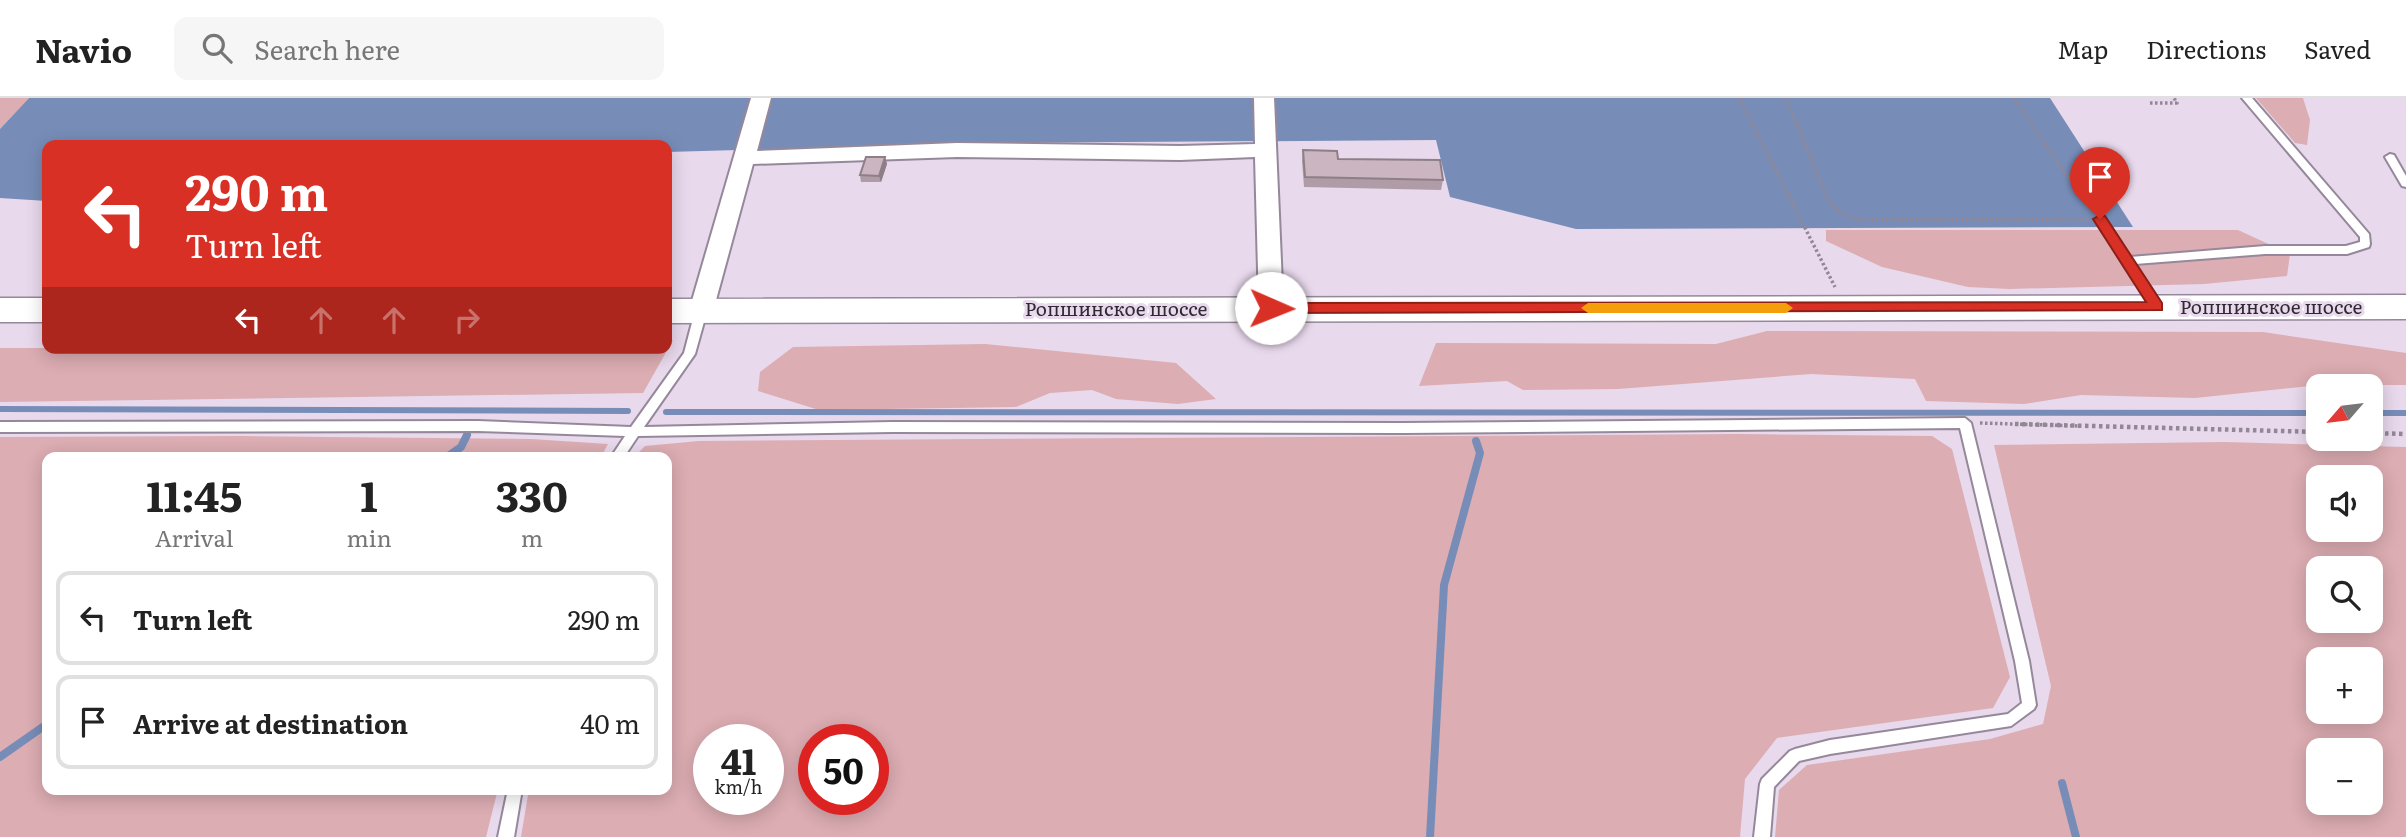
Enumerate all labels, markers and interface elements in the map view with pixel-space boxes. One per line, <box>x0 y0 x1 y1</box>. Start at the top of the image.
search box <box>174 17 664 80</box>
text: Navio <box>35 24 132 73</box>
icon: search <box>198 29 236 67</box>
text: Search here <box>254 29 400 68</box>
text: Map <box>2057 31 2108 66</box>
text: Directions <box>2146 31 2266 66</box>
text: Saved <box>2304 31 2371 66</box>
pin <box>2070 147 2130 219</box>
text: 290 m <box>185 153 328 226</box>
icon: arrive <box>2081 158 2119 196</box>
icon: left <box>70 168 161 259</box>
text: Turn left <box>185 220 322 268</box>
position arrow <box>1234 271 1308 345</box>
street label: Ропшинское шоссе <box>2180 292 2362 320</box>
street label: Ропшинское шоссе <box>1025 294 1207 322</box>
icon: left <box>229 301 267 339</box>
icon: ahead <box>302 301 340 339</box>
icon: ahead <box>375 301 413 339</box>
icon: right <box>448 301 486 339</box>
north arrow <box>2306 374 2384 452</box>
map controls <box>2306 374 2383 815</box>
text: 11:45 <box>146 463 242 525</box>
text: 1 <box>360 463 378 525</box>
text: 330 <box>496 463 568 525</box>
button: sound <box>2306 465 2383 542</box>
text: Arrival <box>155 520 234 554</box>
text: min <box>346 520 392 554</box>
text: m <box>521 520 543 554</box>
button: search <box>2306 556 2383 633</box>
icon: left <box>74 599 112 637</box>
text: Turn left <box>133 599 252 638</box>
text: 290 m <box>568 599 640 638</box>
button: + <box>2306 647 2383 724</box>
icon: arrive <box>74 703 112 741</box>
text: Arrive at destination <box>133 703 408 742</box>
text: 40 m <box>580 703 640 742</box>
speed limit sign: 50 <box>798 724 889 815</box>
text: 41 <box>721 734 756 786</box>
button: − <box>2306 738 2383 815</box>
text: km/h <box>715 773 762 800</box>

